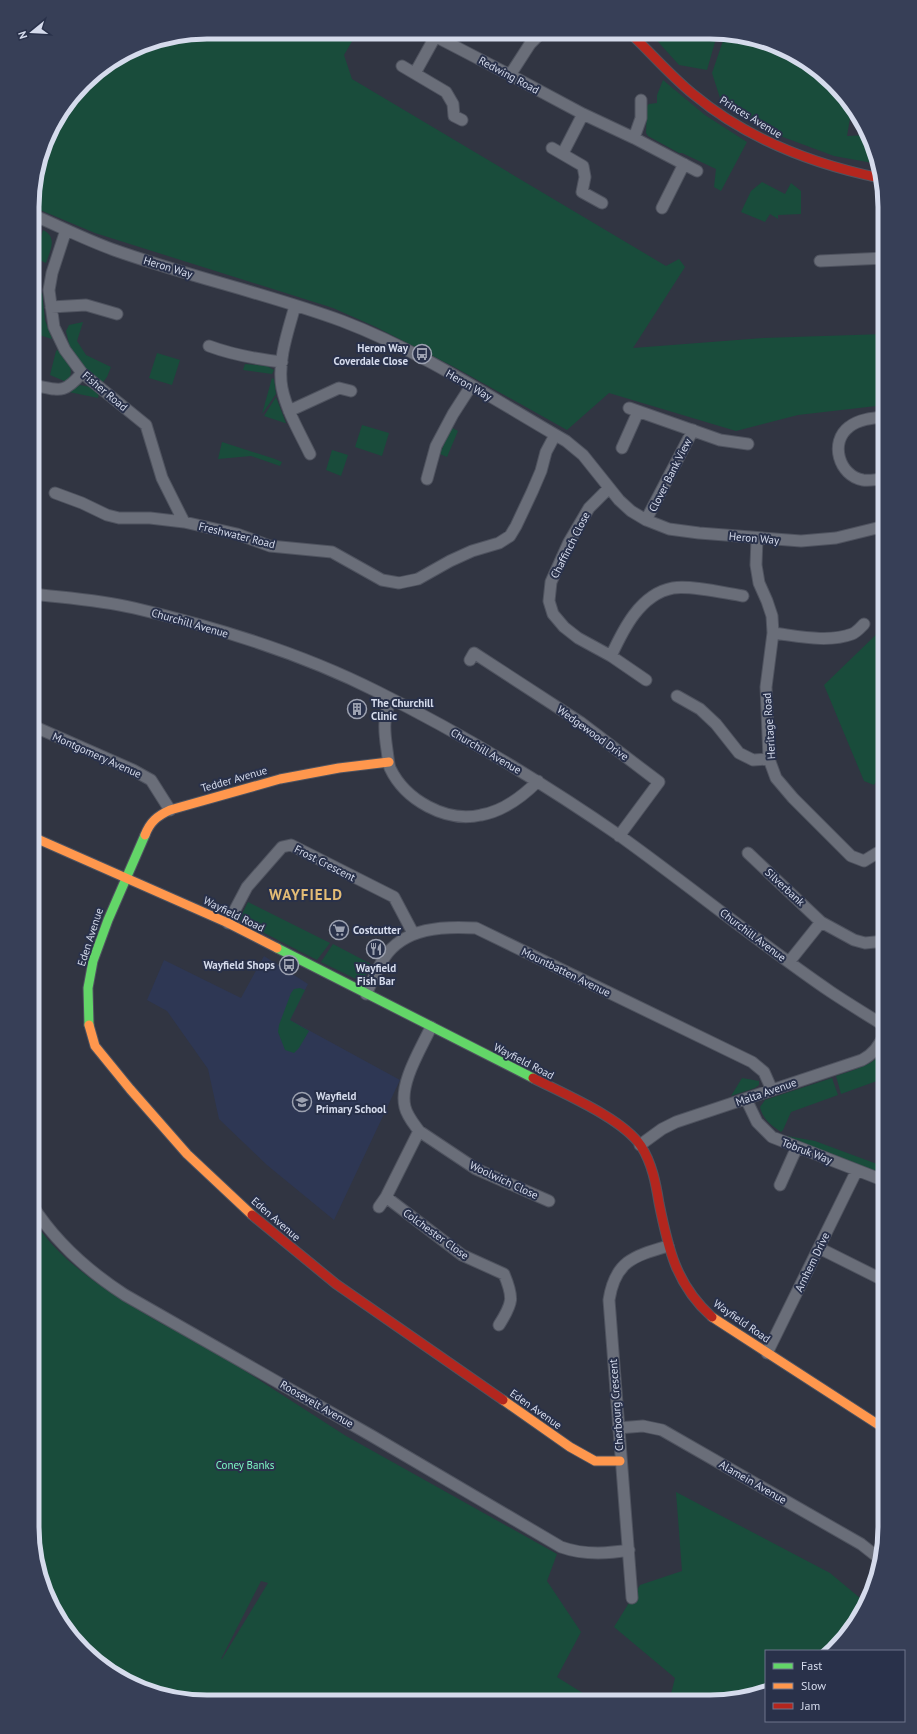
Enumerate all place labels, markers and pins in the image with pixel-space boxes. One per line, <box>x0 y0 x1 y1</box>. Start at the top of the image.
place label: Heron Way Coverdale Close <box>333 341 409 368</box>
bus stop icon: Heron Way Coverdale Close <box>411 343 433 365</box>
place label: The Churchill Clinic <box>371 696 434 723</box>
building icon: The Churchill Clinic <box>346 698 368 720</box>
supermarket icon: Costcutter <box>328 919 350 941</box>
place label: Costcutter <box>353 923 401 937</box>
restaurant icon: Wayfield Fish Bar <box>365 938 387 960</box>
bus stop icon: Wayfield Shops <box>278 954 300 976</box>
place label: Wayfield Shops <box>203 958 275 972</box>
place label: Wayfield Fish Bar <box>356 961 396 988</box>
place label: Wayfield Primary School <box>316 1089 387 1116</box>
school or university icon: Wayfield Primary School <box>291 1091 313 1113</box>

